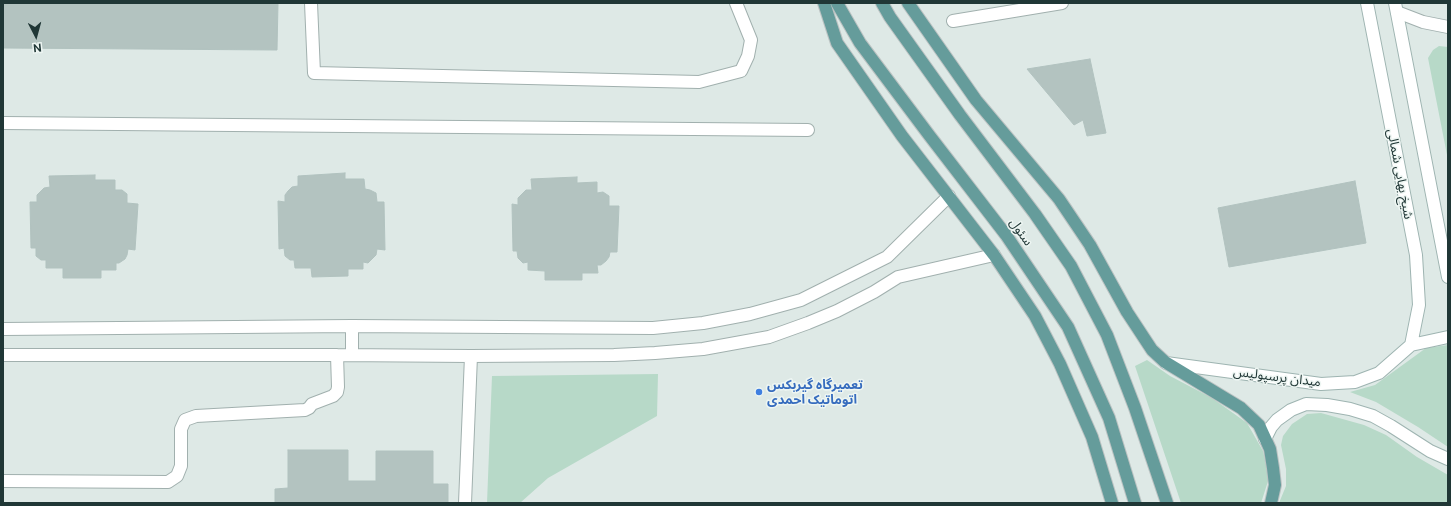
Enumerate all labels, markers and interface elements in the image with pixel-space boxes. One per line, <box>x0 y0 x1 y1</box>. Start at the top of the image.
north arrow <box>16 16 56 56</box>
text: N <box>32 42 42 54</box>
street label: شیخ بهایی شمالی <box>1384 128 1416 220</box>
street label: سئول <box>1006 215 1036 249</box>
street label: میدان پرسپولیس <box>1232 364 1322 390</box>
place label: تعمیرگاه گیربکس اتوماتیک احمدی <box>767 377 863 408</box>
marker: تعمیرگاه گیربکس اتوماتیک احمدی <box>754 387 764 397</box>

